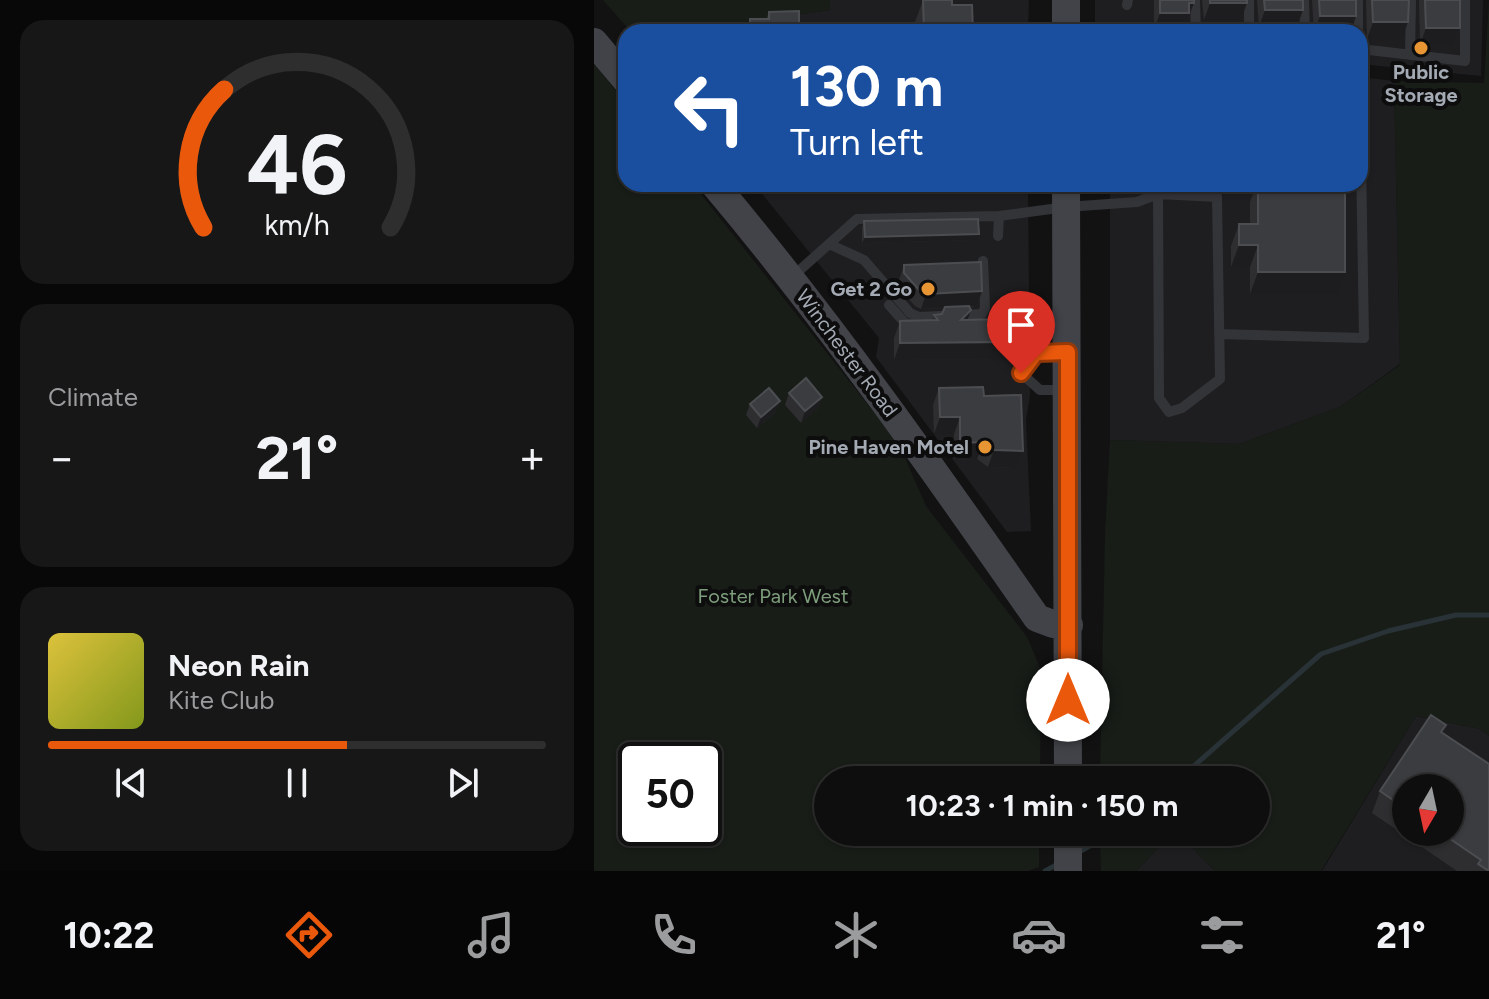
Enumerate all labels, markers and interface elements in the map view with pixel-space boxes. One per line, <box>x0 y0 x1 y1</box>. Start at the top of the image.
marker: Public Storage <box>1412 39 1430 57</box>
text: 130 m <box>790 53 943 120</box>
icon: left <box>658 56 762 160</box>
place label: Public Storage <box>1385 60 1457 107</box>
text: 46 <box>247 114 347 214</box>
text: Turn left <box>790 121 924 164</box>
text: km/h <box>264 208 330 242</box>
place label: Get 2 Go <box>830 277 912 301</box>
marker: Get 2 Go <box>919 280 937 298</box>
street label: Winchester Road <box>791 285 903 421</box>
pin <box>987 291 1055 373</box>
icon: arrive <box>999 303 1043 347</box>
text: Climate <box>48 381 138 413</box>
text: 21° <box>256 422 338 494</box>
text: − <box>48 431 75 484</box>
text: + <box>519 431 546 484</box>
place label: Pine Haven Motel <box>809 435 969 459</box>
marker: Pine Haven Motel <box>976 438 994 456</box>
park label: Foster Park West <box>698 584 848 608</box>
text: Neon Rain <box>168 647 310 684</box>
position arrow <box>1026 658 1110 742</box>
text: Kite Club <box>168 684 274 716</box>
speed limit sign: 50 <box>618 742 722 846</box>
icon: previous <box>109 761 153 805</box>
icon: pause <box>275 761 319 805</box>
icon: next <box>441 761 485 805</box>
north arrow <box>1392 774 1464 846</box>
map controls <box>1392 774 1464 846</box>
text: 10:23 · 1 min · 150 m <box>905 787 1179 824</box>
icon: directions <box>281 907 337 963</box>
icon: music <box>463 907 519 963</box>
icon: phone <box>646 907 702 963</box>
icon: climate <box>828 907 884 963</box>
icon: car <box>1011 907 1067 963</box>
icon: filters <box>1194 907 1250 963</box>
text: 10:22 <box>63 914 154 957</box>
text: 21° <box>1376 914 1426 957</box>

